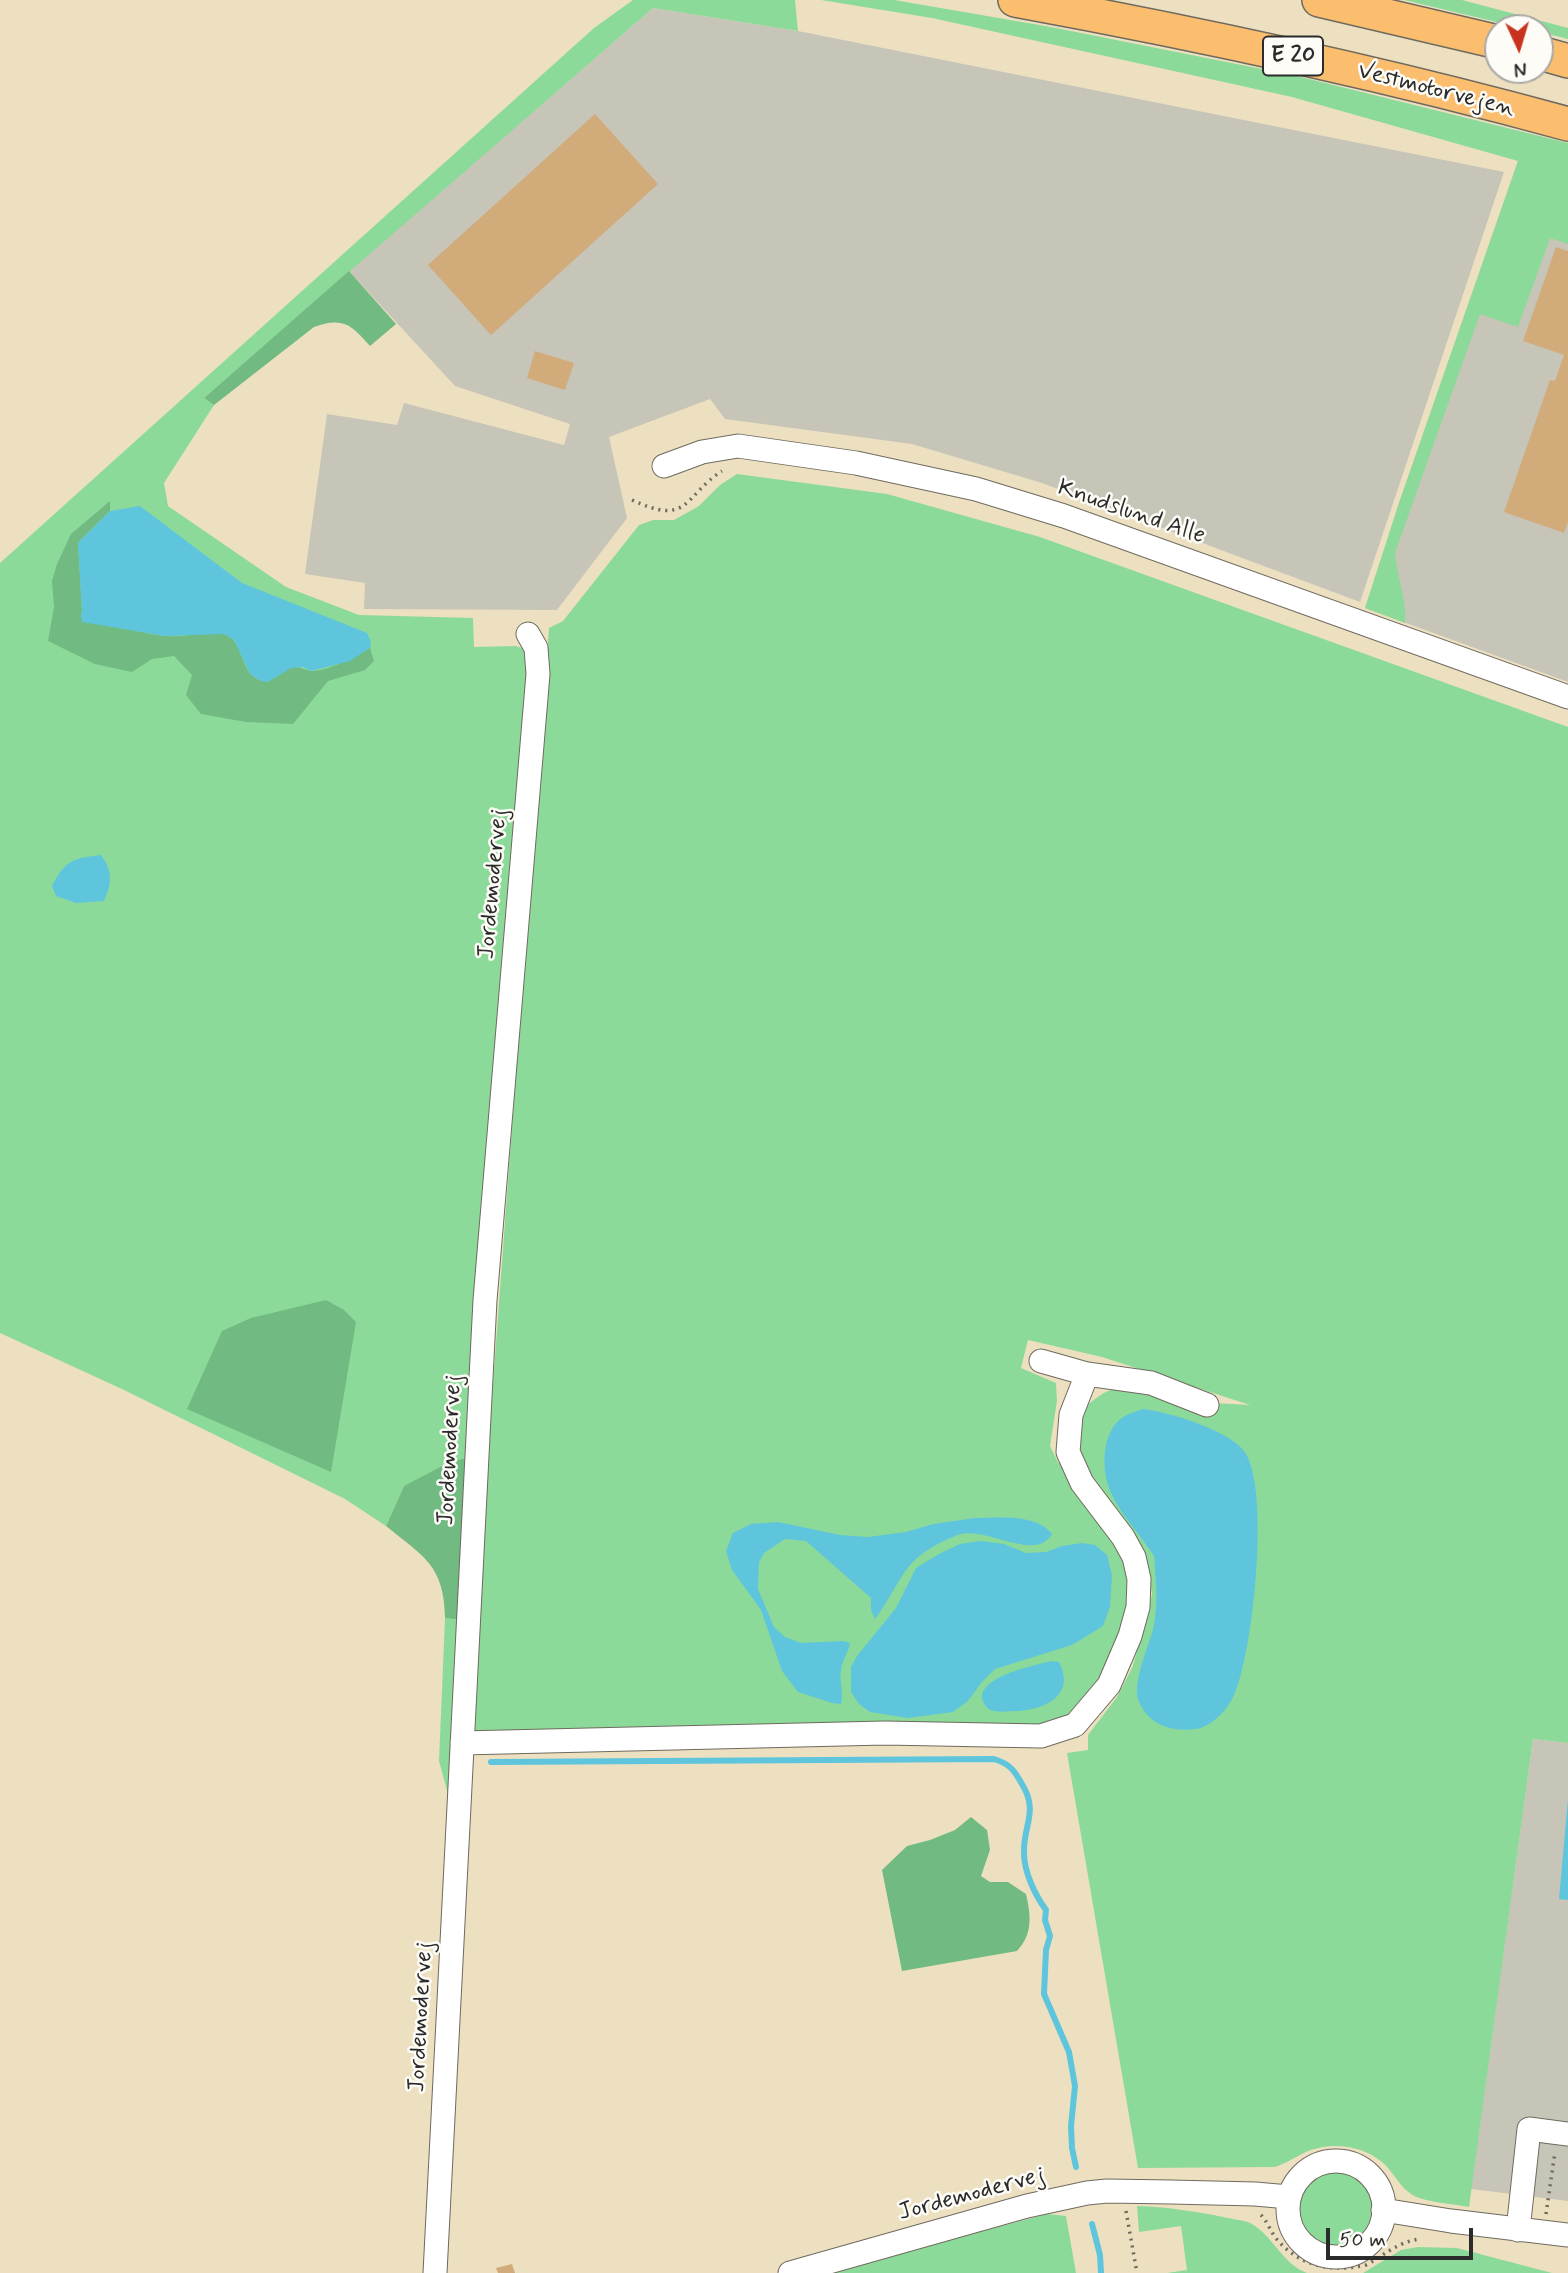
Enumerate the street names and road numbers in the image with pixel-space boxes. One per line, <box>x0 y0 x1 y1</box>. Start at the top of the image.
road number: E 20 <box>1263 36 1323 76</box>
street label: Vestmotorvejen <box>1354 58 1518 124</box>
street label: Knudslund Alle <box>1053 474 1209 552</box>
street label: Jordemodervej <box>473 808 515 960</box>
street label: Jordemodervej <box>433 1374 469 1526</box>
street label: Jordemodervej <box>404 1941 440 2093</box>
street label: Jordemodervej <box>896 2162 1048 2228</box>

